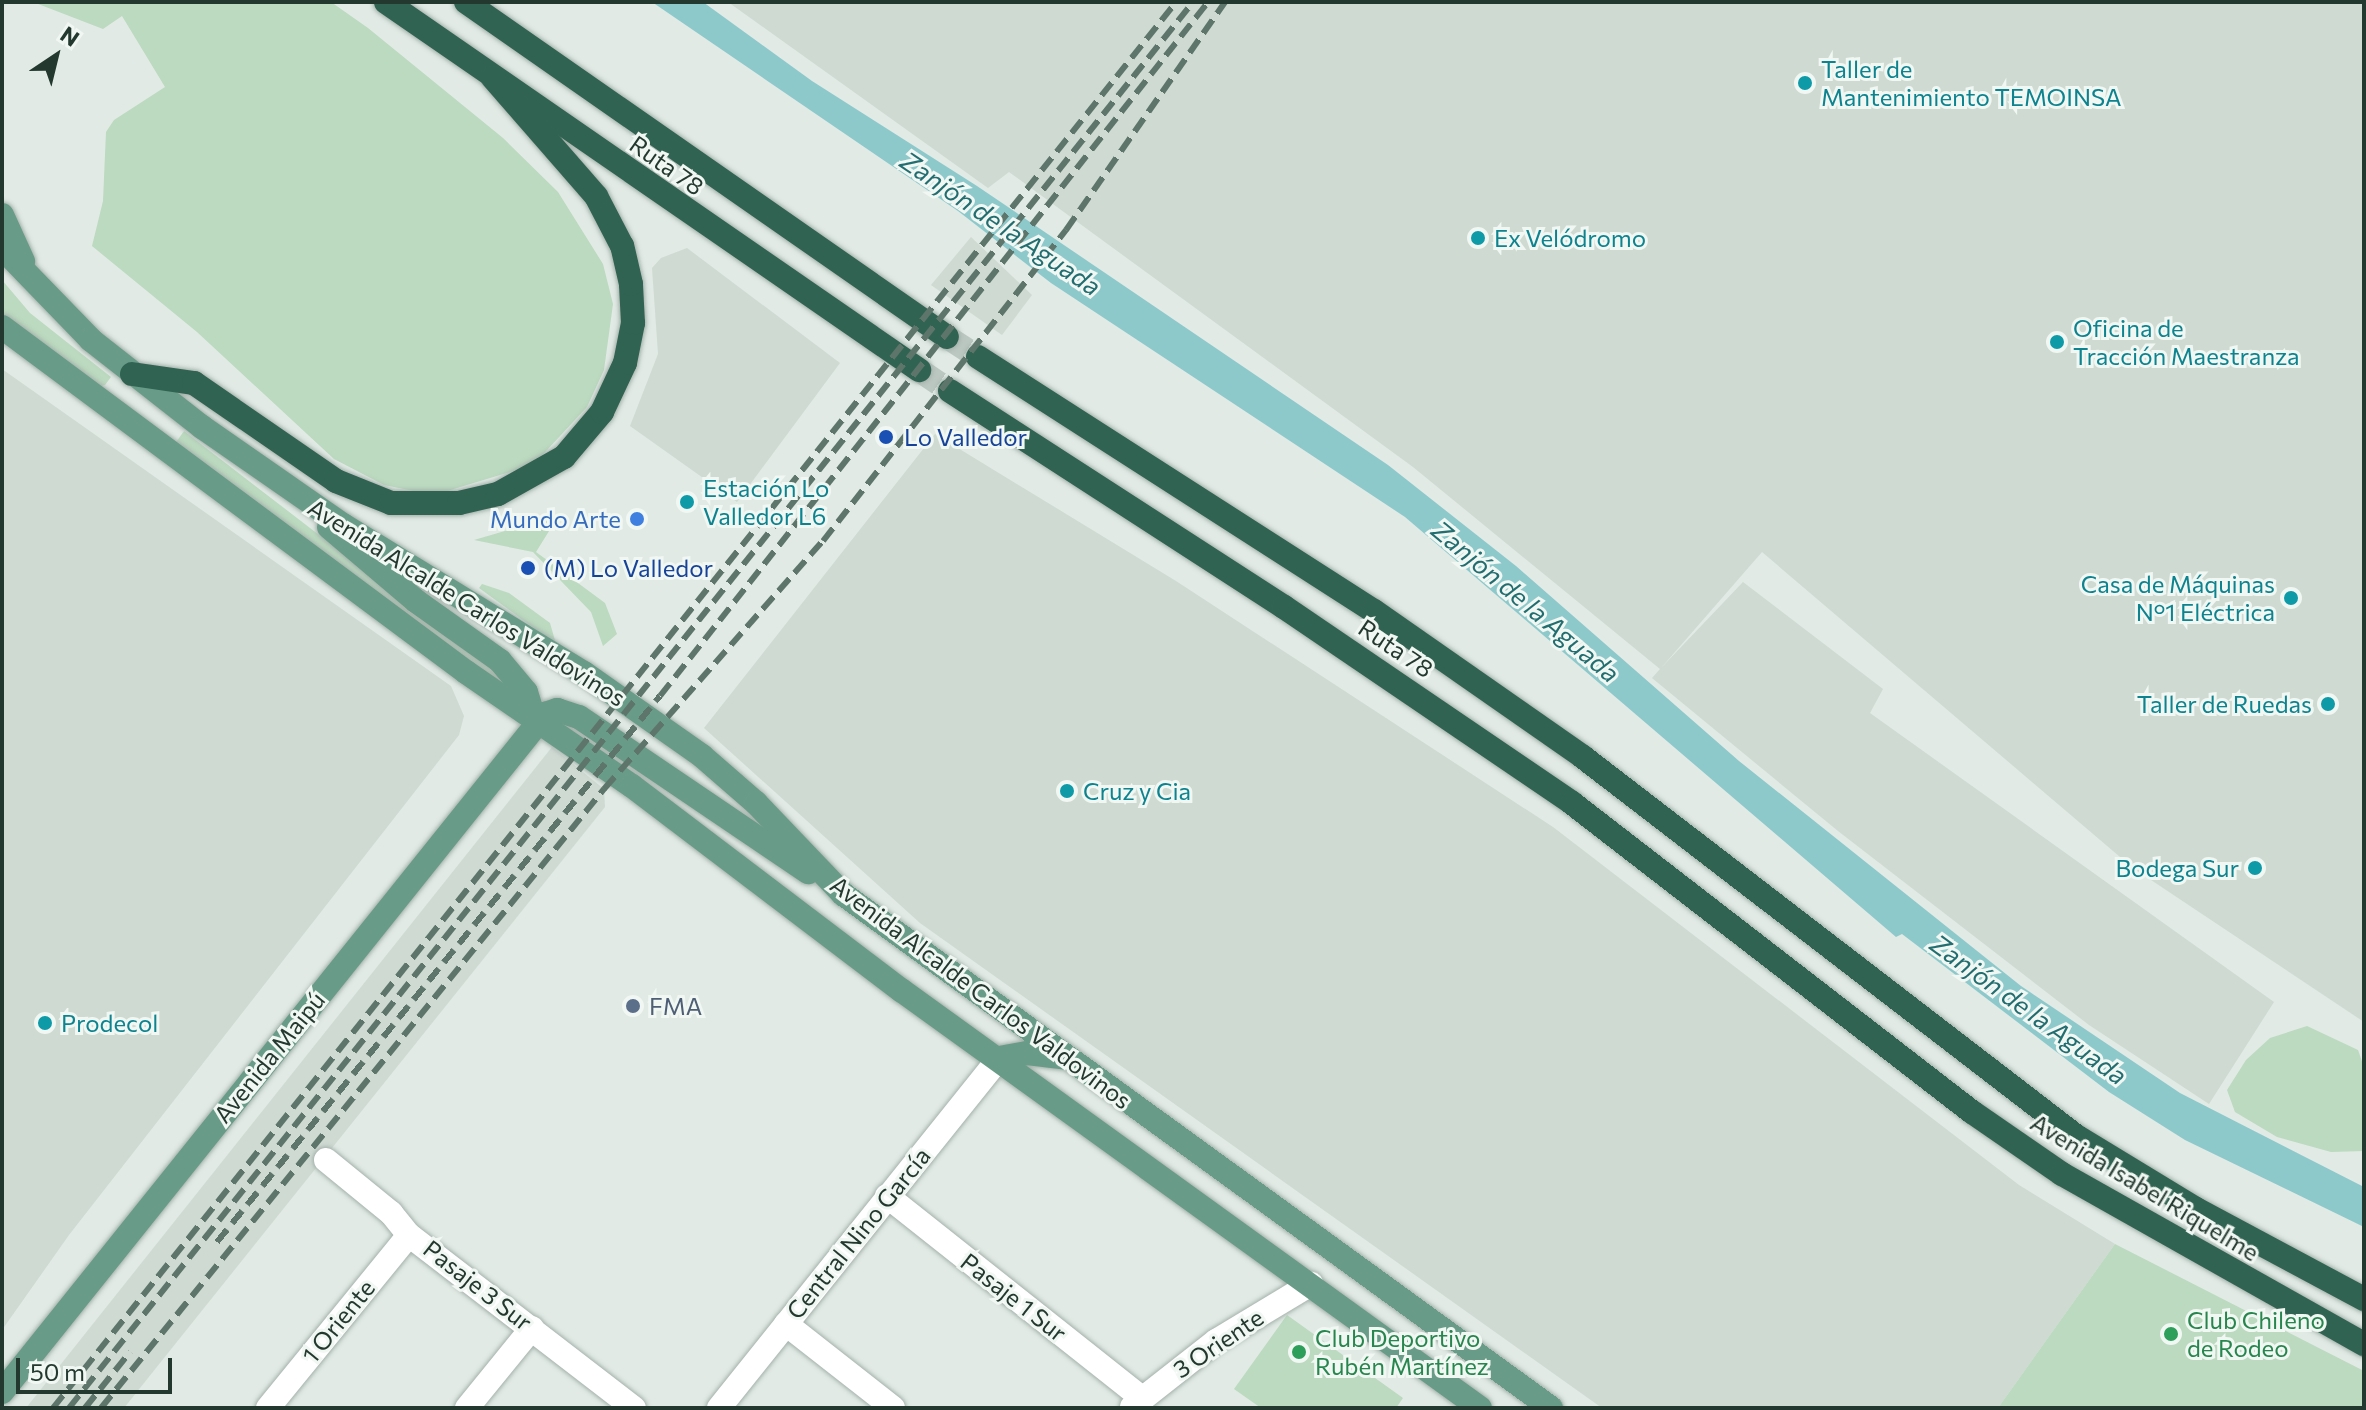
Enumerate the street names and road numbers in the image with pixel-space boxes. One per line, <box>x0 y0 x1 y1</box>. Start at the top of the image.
street label: Ruta 78 <box>625 129 709 201</box>
street label: Avenida Alcalde Carlos Valdovinos <box>303 492 631 712</box>
street label: Ruta 78 <box>1353 613 1439 683</box>
street label: Avenida Alcalde Carlos Valdovinos <box>825 870 1137 1114</box>
street label: Avenida Maipú <box>207 986 331 1128</box>
street label: Avenida Isabel Riquelme <box>2026 1107 2264 1267</box>
street label: Central Nino García <box>780 1142 936 1324</box>
street label: Pasaje 3 Sur <box>418 1234 538 1336</box>
street label: Pasaje 1 Sur <box>955 1247 1073 1347</box>
street label: 1 Oriente <box>296 1273 380 1369</box>
street label: 3 Oriente <box>1168 1302 1268 1384</box>

